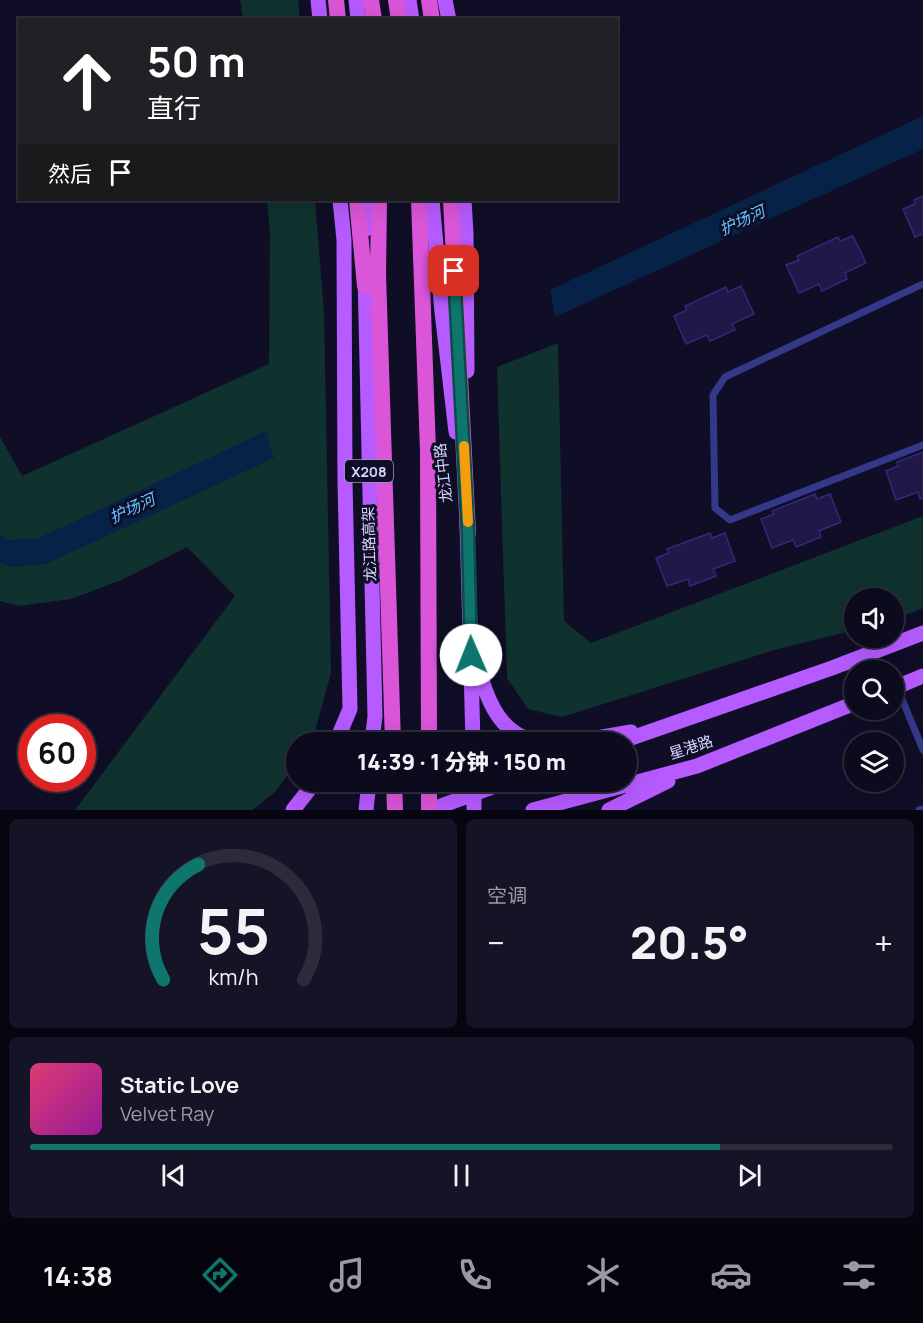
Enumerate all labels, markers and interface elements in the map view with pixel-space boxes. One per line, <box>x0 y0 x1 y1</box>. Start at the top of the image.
text: 50 m <box>147 32 245 90</box>
icon: ahead <box>48 42 126 120</box>
text: 直行 <box>147 89 201 126</box>
icon: arrive <box>104 156 137 189</box>
text: 然后 <box>48 159 92 189</box>
water label: 护场河 <box>716 199 771 240</box>
pin <box>428 245 479 296</box>
icon: arrive <box>437 254 470 287</box>
street label: 龙江中路 <box>429 442 457 504</box>
road number: X208 <box>345 460 393 482</box>
water label: 护场河 <box>106 487 161 528</box>
street label: 龙江路高架 <box>357 506 381 582</box>
map controls <box>844 588 904 792</box>
button: sound <box>844 588 904 648</box>
position arrow <box>439 623 503 687</box>
button: search <box>844 660 904 720</box>
speed limit sign: 60 <box>18 714 96 792</box>
street label: 星港路 <box>666 730 716 764</box>
button: layers <box>844 732 904 792</box>
text: 14:39 · 1 分钟 · 150 m <box>357 747 566 777</box>
text: 空调 <box>487 882 527 909</box>
text: 55 <box>196 887 270 973</box>
text: 20.5° <box>630 911 749 973</box>
text: − <box>487 920 505 965</box>
text: + <box>874 920 893 965</box>
text: km/h <box>208 963 258 992</box>
text: Static Love <box>120 1070 239 1100</box>
text: Velvet Ray <box>120 1100 214 1127</box>
icon: previous <box>157 1159 190 1192</box>
icon: pause <box>445 1159 478 1192</box>
icon: next <box>733 1159 766 1192</box>
icon: directions <box>199 1254 241 1296</box>
icon: music <box>326 1254 368 1296</box>
icon: phone <box>454 1254 496 1296</box>
icon: climate <box>582 1254 624 1296</box>
icon: car <box>710 1254 752 1296</box>
icon: filters <box>838 1254 880 1296</box>
text: 14:38 <box>43 1257 113 1294</box>

